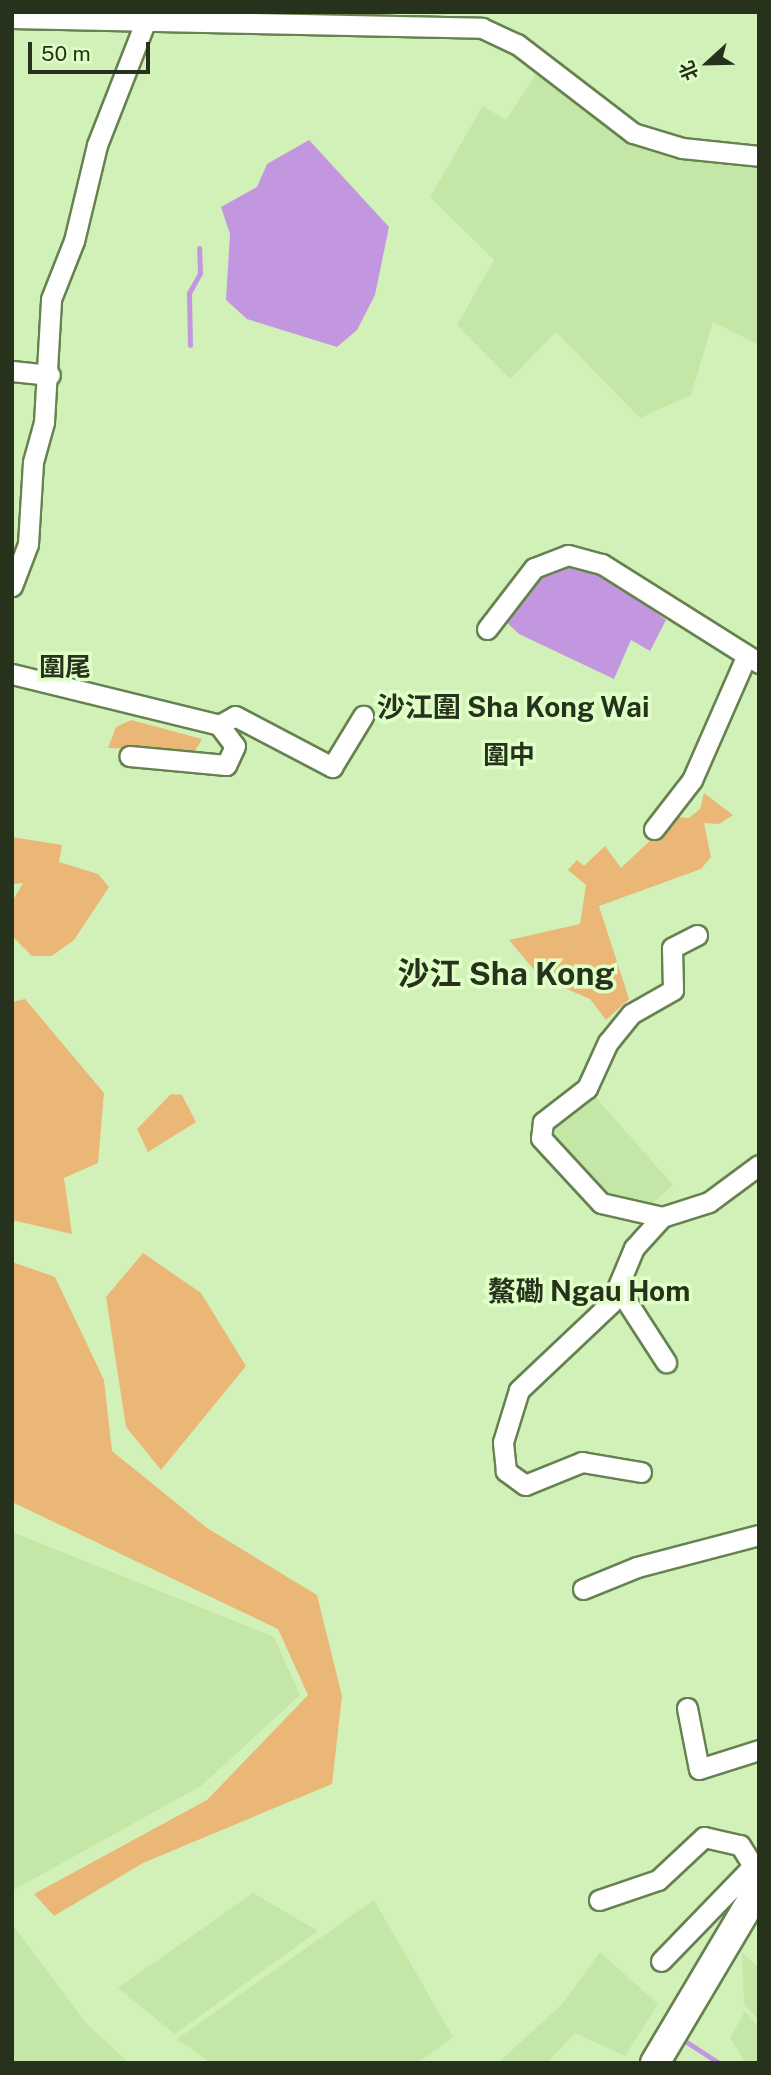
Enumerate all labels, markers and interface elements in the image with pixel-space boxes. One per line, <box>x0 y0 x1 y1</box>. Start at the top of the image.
scale bar <box>32 28 154 72</box>
north arrow <box>673 28 743 98</box>
text: 50 m <box>41 41 91 66</box>
text: 北 <box>675 58 702 84</box>
district label: 圍尾 <box>39 651 91 683</box>
district label: 沙江圍 Sha Kong Wai <box>376 690 650 724</box>
district label: 圍中 <box>483 739 535 771</box>
district label: 沙江 Sha Kong <box>398 955 614 993</box>
district label: 鰲磡 Ngau Hom <box>488 1274 690 1308</box>

